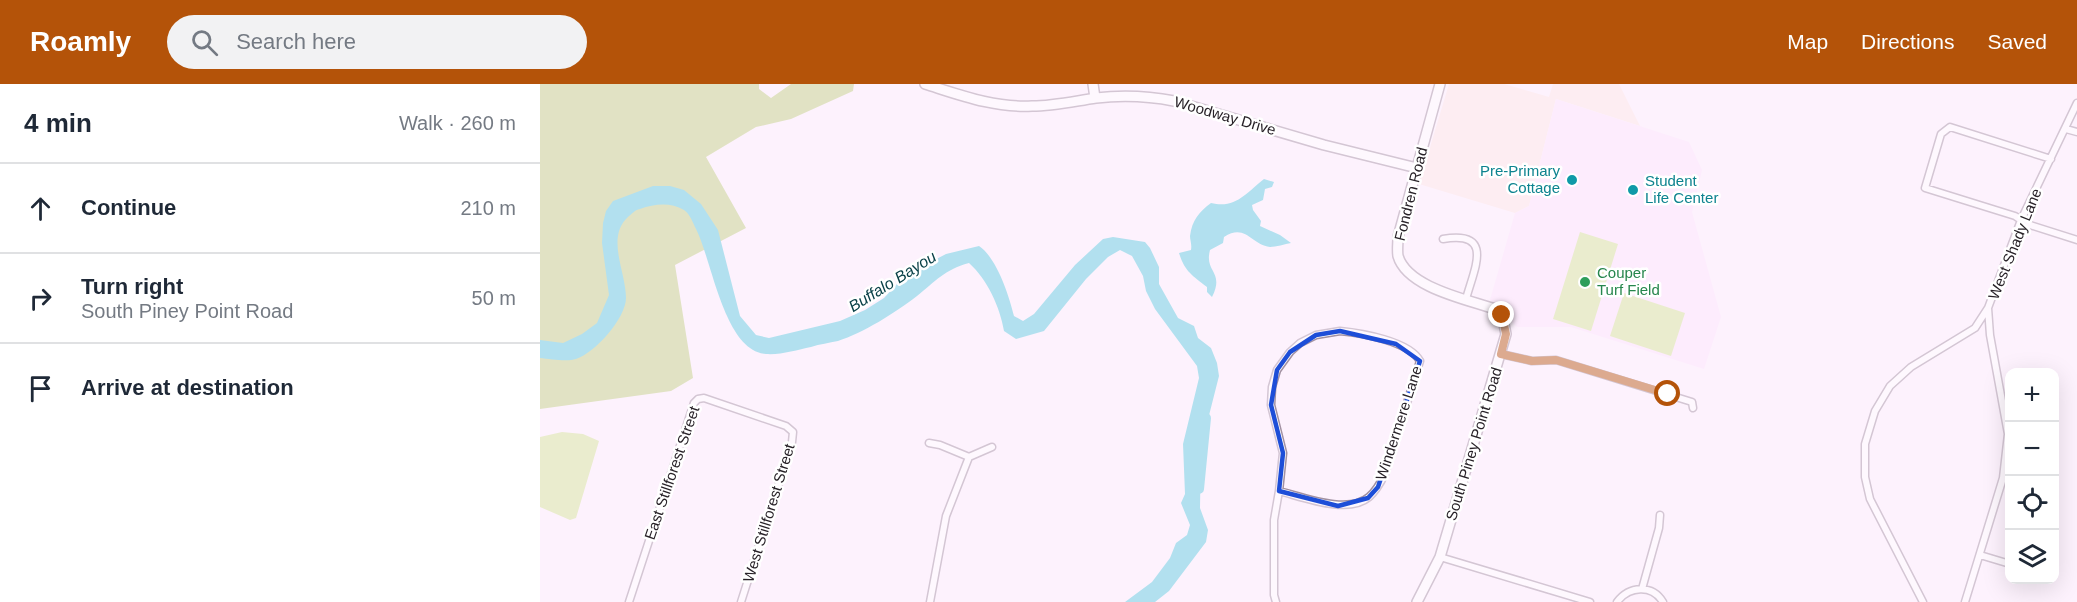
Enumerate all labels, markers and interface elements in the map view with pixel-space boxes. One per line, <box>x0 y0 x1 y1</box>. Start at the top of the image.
search box <box>167 15 587 69</box>
text: Roamly <box>30 26 131 57</box>
icon: search <box>188 26 221 59</box>
text: Search here <box>236 29 356 54</box>
text: Map <box>1787 30 1828 53</box>
text: Directions <box>1861 30 1954 53</box>
text: Saved <box>1987 30 2047 53</box>
street label: Woodway Drive <box>1172 93 1278 138</box>
text: 4 min <box>24 108 92 138</box>
text: Walk · 260 m <box>399 112 516 134</box>
street label: Fondren Road <box>1391 145 1430 242</box>
place label: Pre-Primary Cottage <box>1480 162 1560 196</box>
place label: Student Life Center <box>1645 172 1718 206</box>
marker: Pre-Primary Cottage <box>1565 173 1579 187</box>
marker: Student Life Center <box>1626 183 1640 197</box>
street label: West Shady Lane <box>1985 186 2045 302</box>
icon: ahead <box>24 192 57 225</box>
text: Continue <box>81 195 176 220</box>
text: 210 m <box>460 197 516 219</box>
water label: Buffalo Bayou <box>846 248 939 315</box>
place label: Couper Turf Field <box>1597 264 1660 298</box>
text: Turn right <box>81 274 183 299</box>
marker: Couper Turf Field <box>1578 275 1592 289</box>
icon: right <box>24 282 57 315</box>
text: 50 m <box>472 287 516 309</box>
text: South Piney Point Road <box>81 300 293 322</box>
route end <box>1488 301 1514 327</box>
street label: Windermere Lane <box>1372 364 1425 482</box>
street label: South Piney Point Road <box>1442 365 1505 522</box>
map controls <box>2005 368 2059 584</box>
button: + <box>2005 368 2059 422</box>
icon: arrive <box>24 372 57 405</box>
text: Arrive at destination <box>81 375 294 400</box>
route start <box>1654 380 1680 406</box>
street label: East Stillforest Street <box>641 403 703 542</box>
button: − <box>2005 422 2059 476</box>
street label: West Stillforest Street <box>739 441 798 584</box>
button: locate <box>2005 476 2059 530</box>
button: layers <box>2005 530 2059 584</box>

